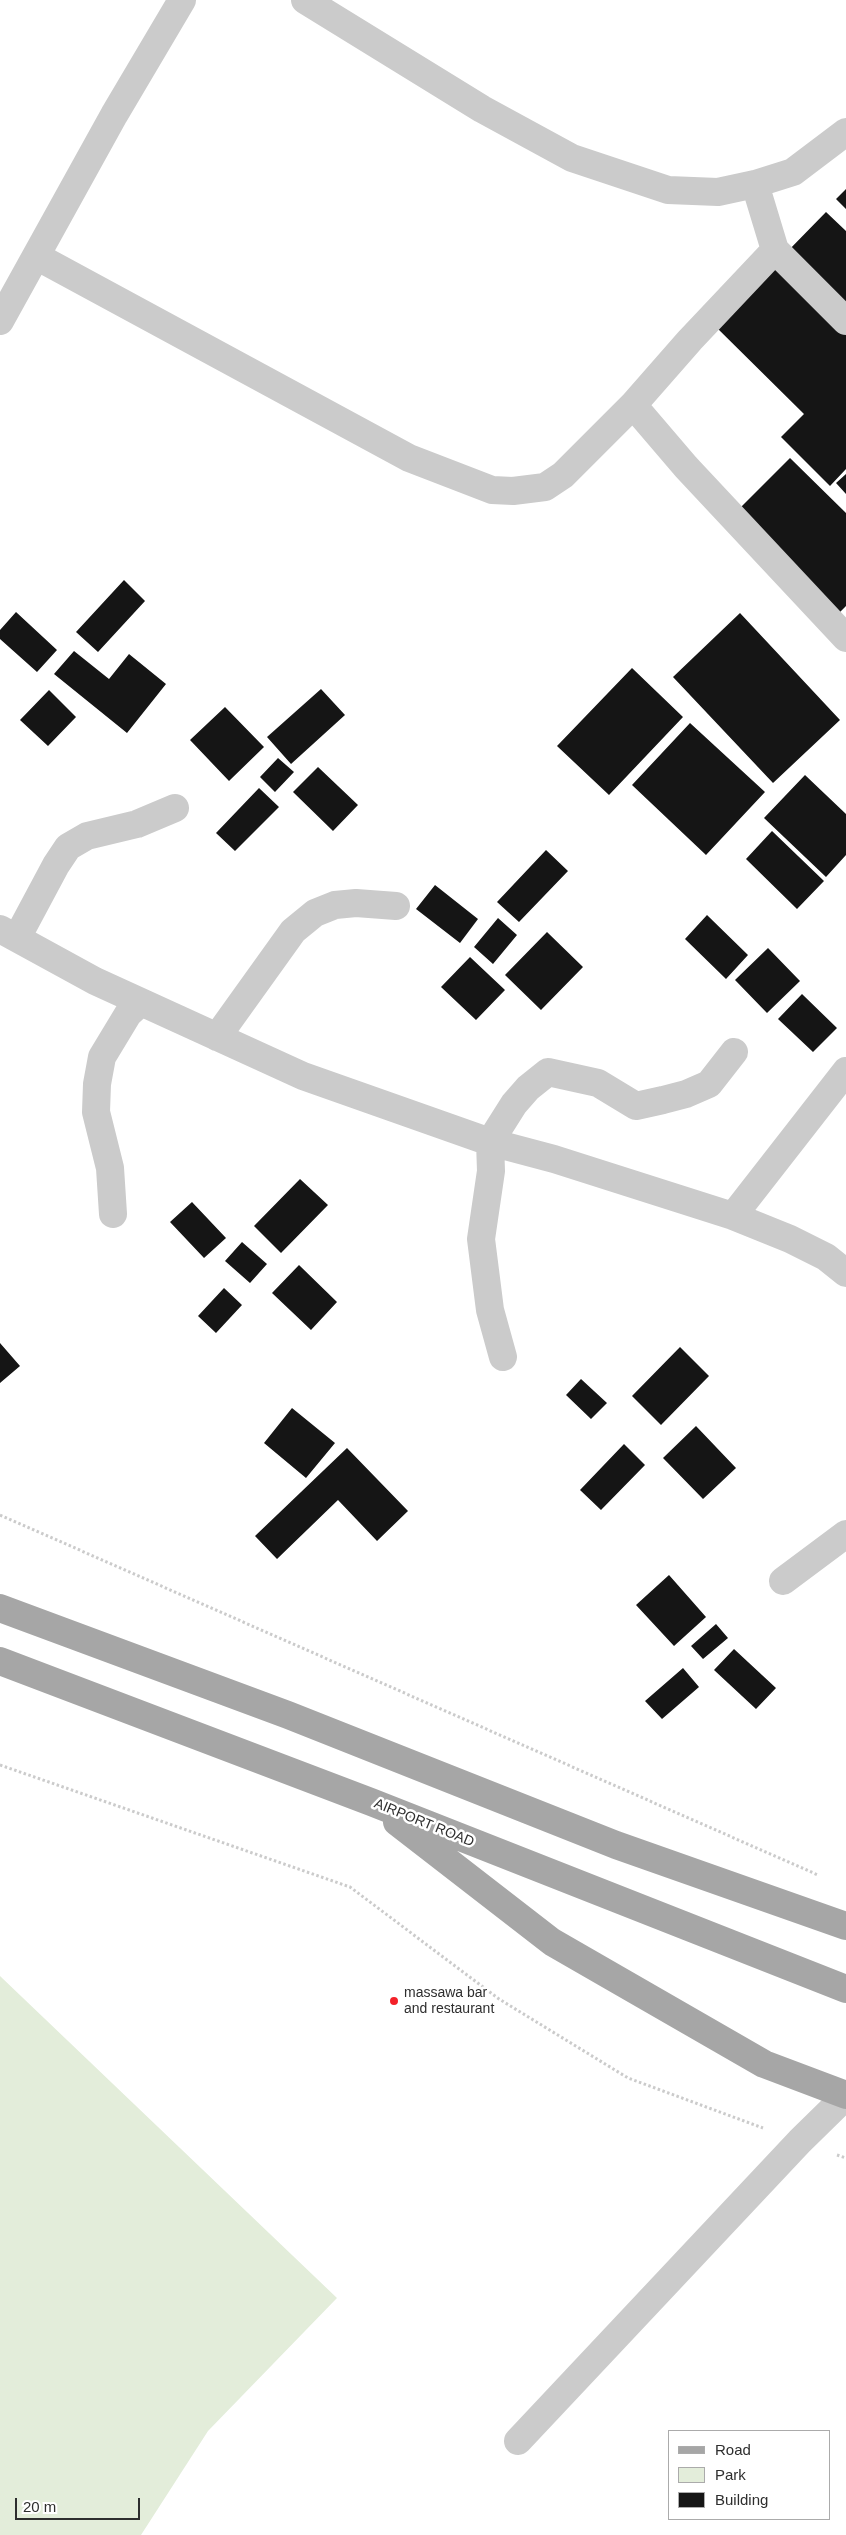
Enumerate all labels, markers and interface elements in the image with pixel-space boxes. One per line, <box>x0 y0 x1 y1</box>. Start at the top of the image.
street label: AIRPORT ROAD <box>372 1795 476 1851</box>
place label: massawa bar and restaurant <box>404 1985 494 2018</box>
marker: massawa bar and restaurant <box>388 1995 400 2007</box>
legend <box>668 2430 831 2520</box>
text: Road <box>715 2441 751 2458</box>
text: Park <box>715 2466 746 2483</box>
scale bar <box>18 2488 142 2520</box>
text: Building <box>715 2491 768 2508</box>
text: 20 m <box>23 2498 56 2515</box>

